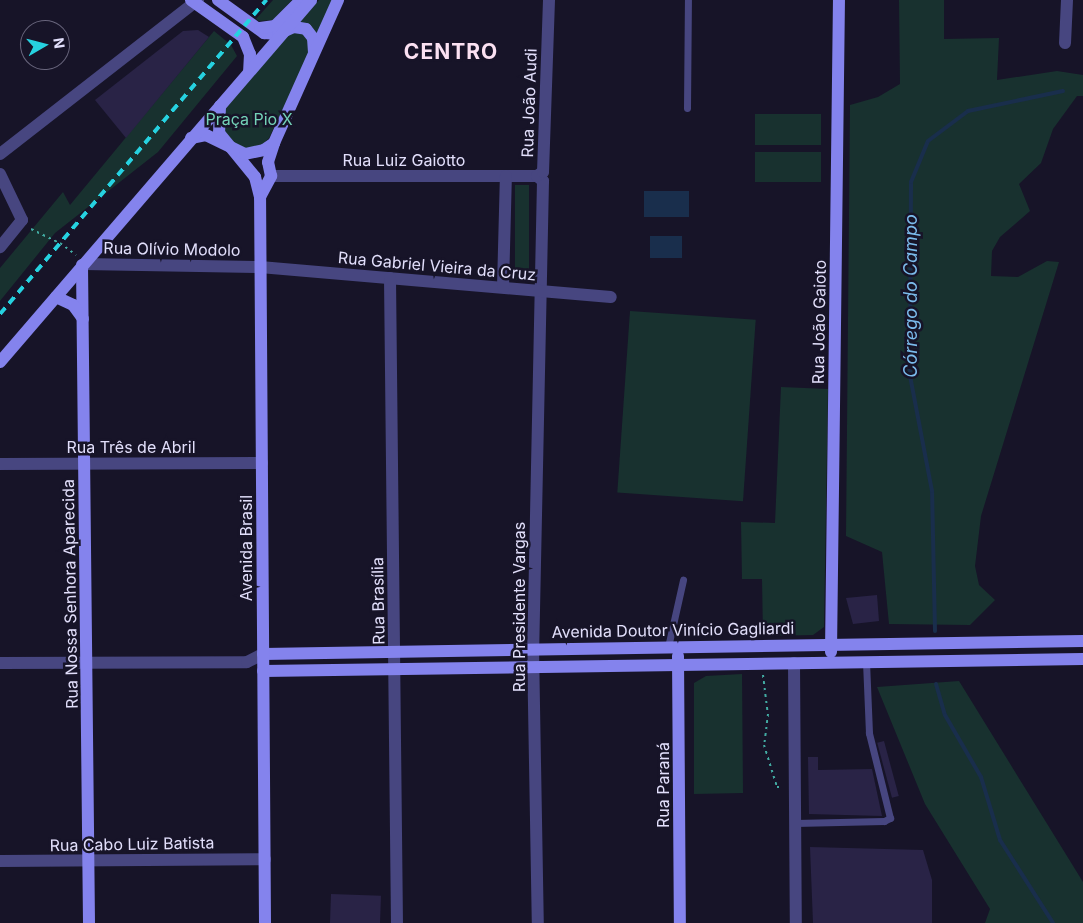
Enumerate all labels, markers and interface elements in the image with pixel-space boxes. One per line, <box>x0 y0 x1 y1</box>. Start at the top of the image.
north arrow <box>20 20 70 70</box>
text: N <box>50 37 69 49</box>
district label: CENTRO <box>403 39 499 65</box>
street label: Rua João Audi <box>517 48 541 158</box>
park label: Praça Pio X <box>205 109 293 129</box>
street label: Rua Luiz Gaiotto <box>343 150 465 170</box>
water label: Córrego do Campo <box>900 214 922 378</box>
street label: Rua Olívio Modolo <box>103 238 241 260</box>
street label: Rua Gabriel Vieira da Cruz <box>337 248 537 284</box>
street label: Rua João Gaioto <box>808 260 830 384</box>
street label: Rua Três de Abril <box>66 437 196 457</box>
street label: Rua Nossa Senhora Aparecida <box>58 479 82 709</box>
street label: Avenida Brasil <box>236 495 256 601</box>
street label: Rua Presidente Vargas <box>509 522 529 692</box>
street label: Rua Brasília <box>368 557 388 645</box>
street label: Avenida Doutor Vinício Gagliardi <box>552 618 794 642</box>
street label: Rua Paraná <box>653 742 673 828</box>
street label: Rua Cabo Luiz Batista <box>49 833 215 855</box>

